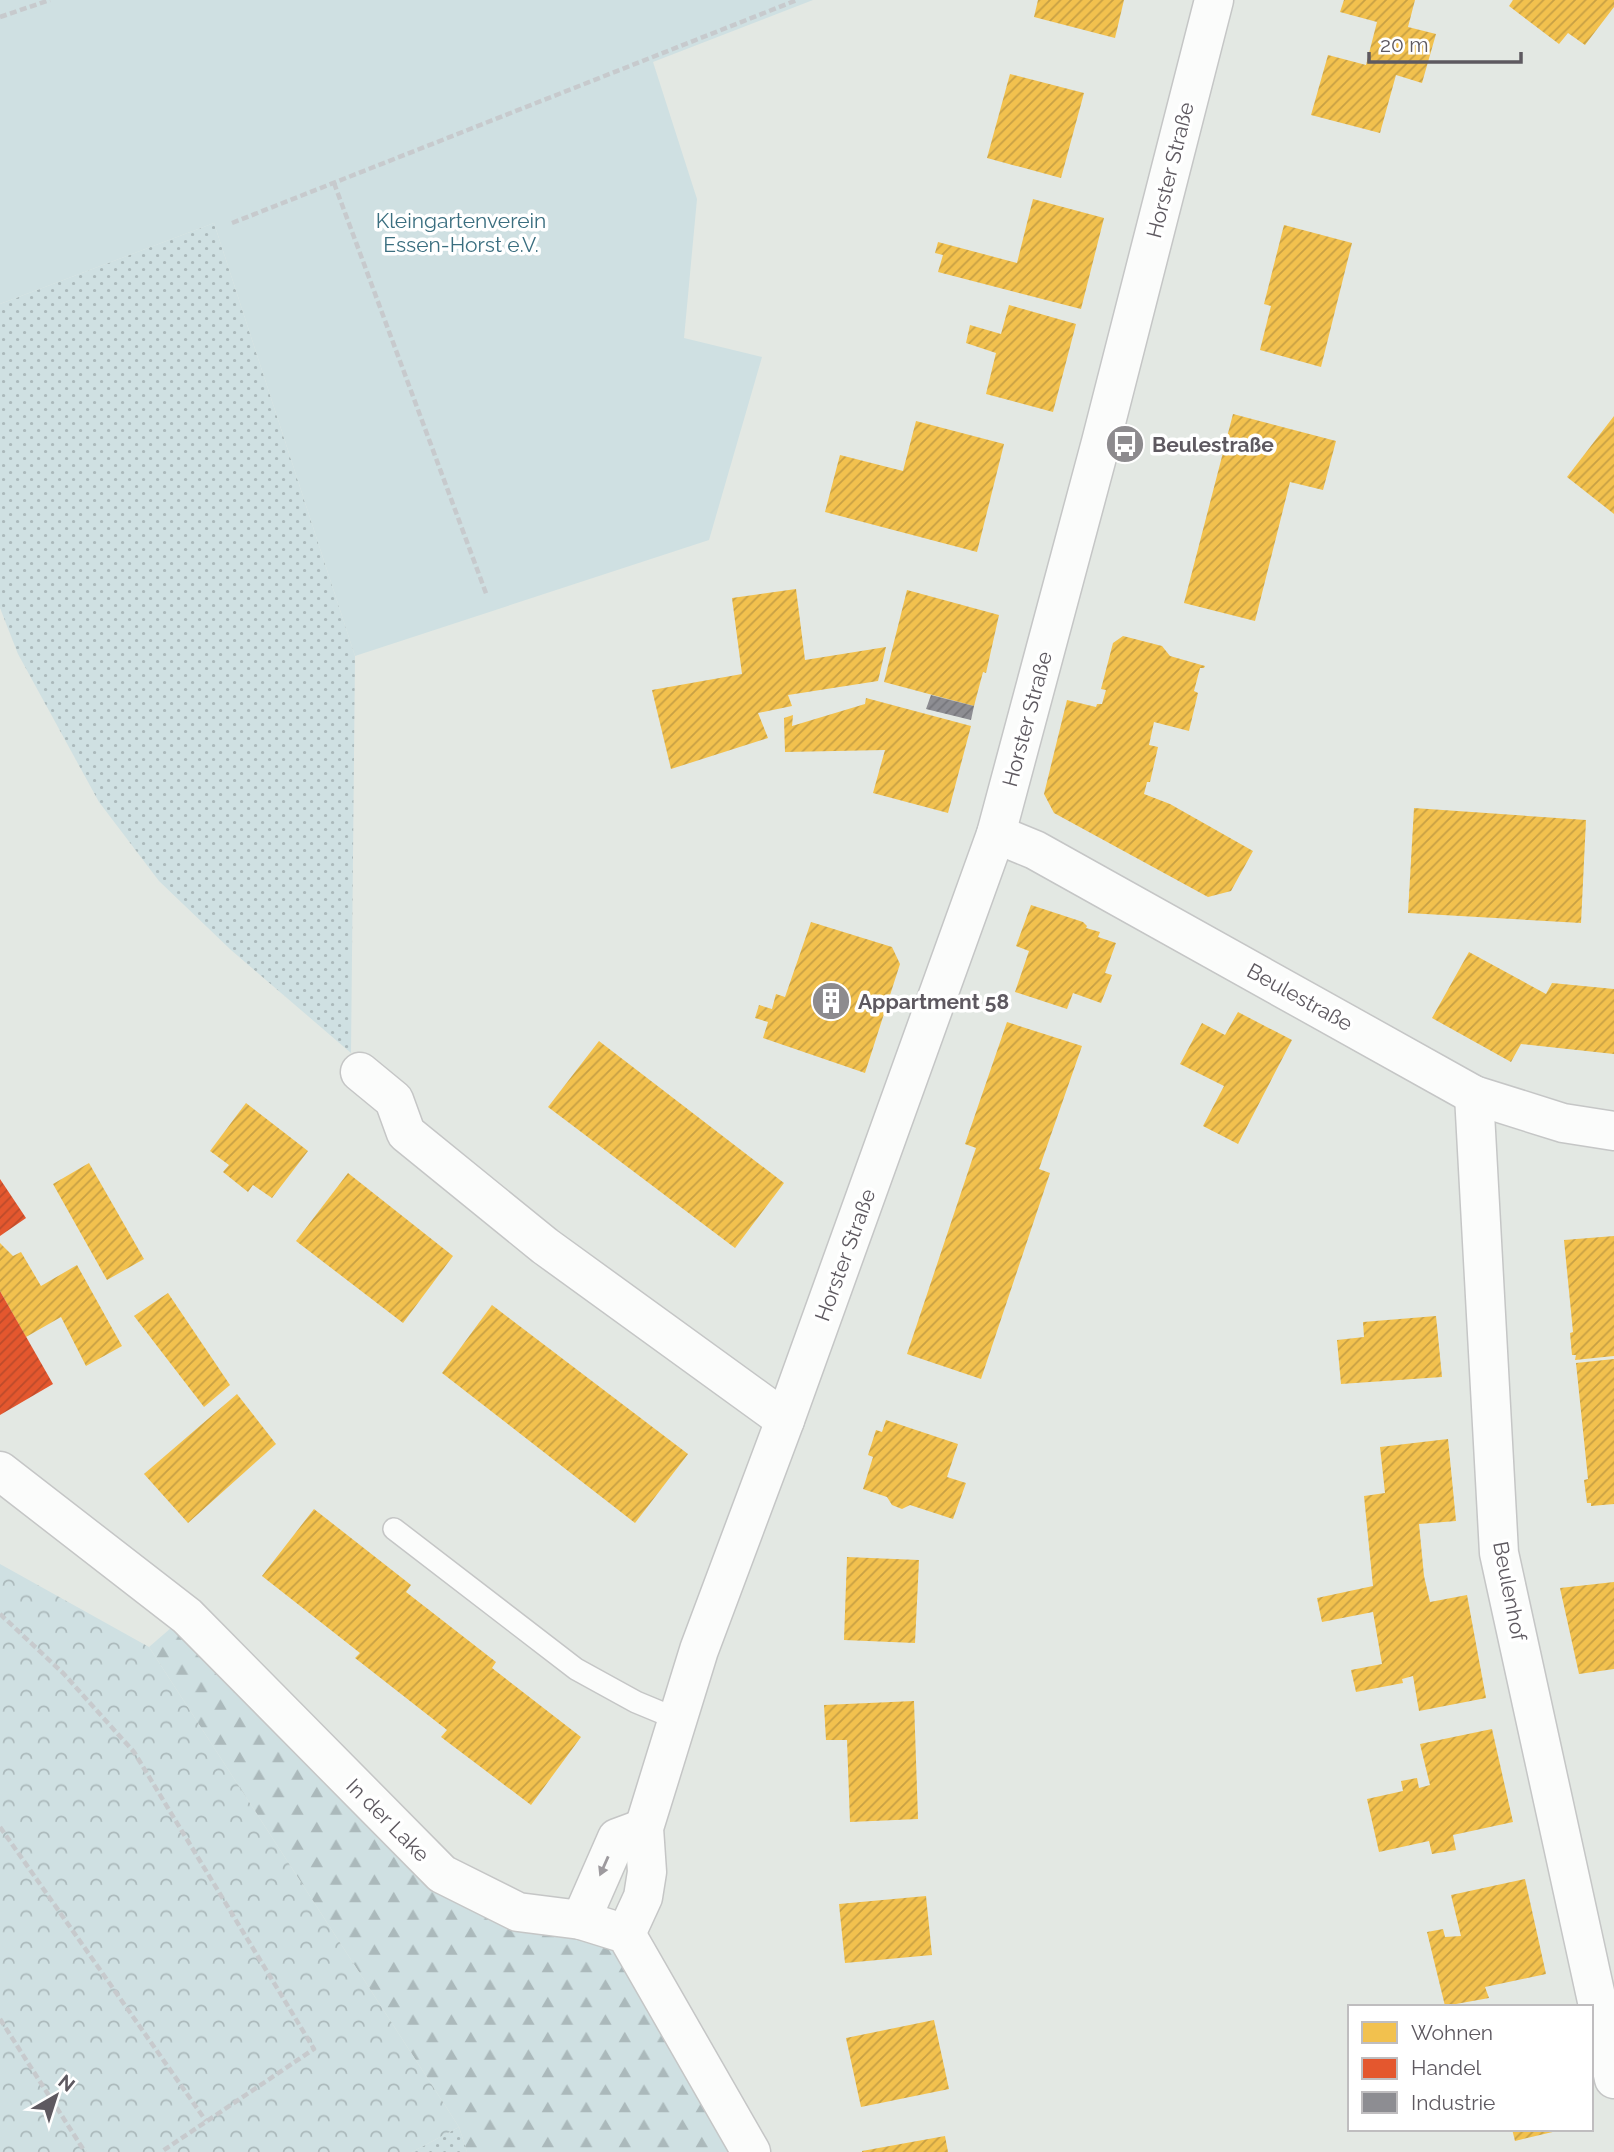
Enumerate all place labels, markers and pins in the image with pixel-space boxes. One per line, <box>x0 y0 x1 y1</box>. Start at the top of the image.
bus stop icon: Beulestraße <box>1104 423 1146 465</box>
place label: Beulestraße <box>1152 432 1274 457</box>
building icon: Appartment 58 <box>810 980 852 1022</box>
place label: Appartment 58 <box>858 989 1009 1014</box>

